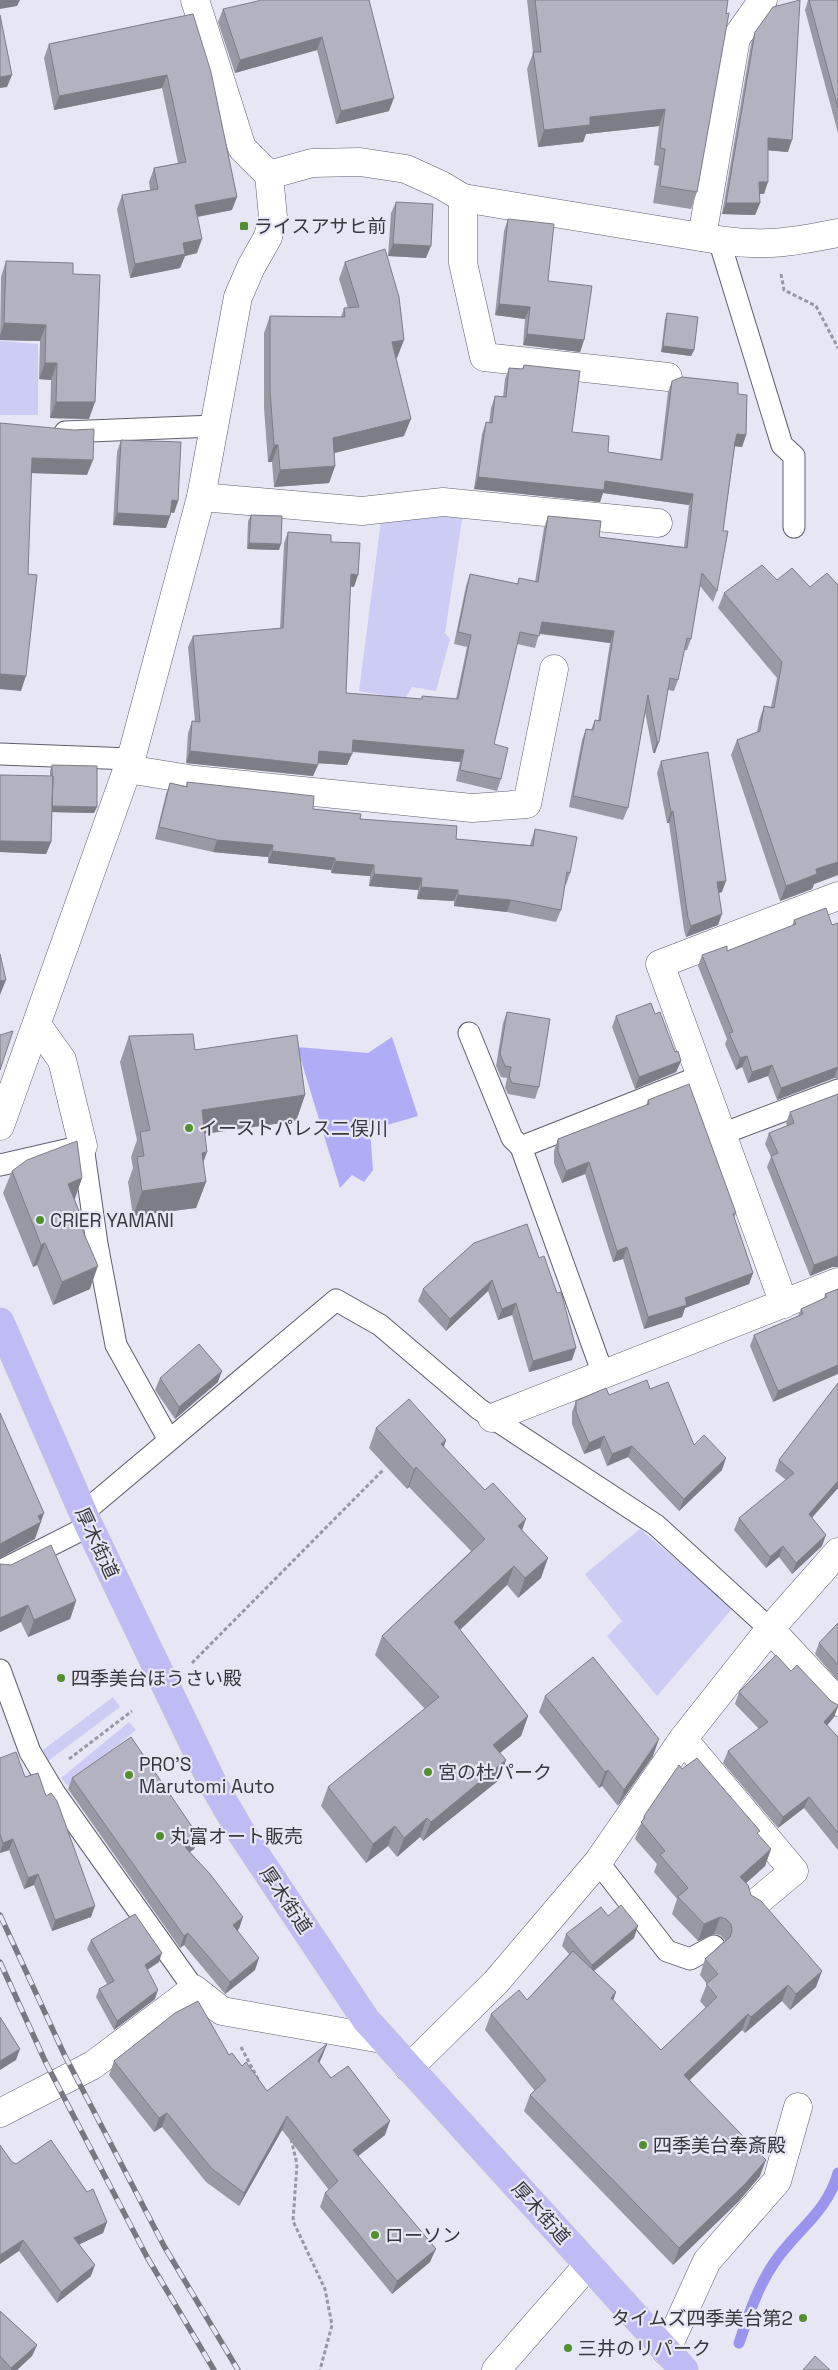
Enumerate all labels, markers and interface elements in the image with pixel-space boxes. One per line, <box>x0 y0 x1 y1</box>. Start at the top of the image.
place label: ライスアサヒ前 <box>254 214 386 239</box>
marker: ライスアサヒ前 <box>238 220 250 232</box>
place label: イーストパレス二俣川 <box>199 1116 388 1141</box>
marker: イーストパレス二俣川 <box>183 1122 195 1134</box>
place label: CRIER YAMANI <box>50 1208 174 1233</box>
marker: CRIER YAMANI <box>34 1214 46 1226</box>
street label: 厚木街道 <box>70 1503 124 1583</box>
place label: 四季美台ほうさい殿 <box>71 1666 242 1691</box>
marker: 四季美台ほうさい殿 <box>55 1672 67 1684</box>
place label: PRO'S Marutomi Auto <box>139 1752 275 1799</box>
place label: 宮の杜パーク <box>438 1760 552 1785</box>
marker: 宮の杜パーク <box>422 1766 434 1778</box>
marker: PRO'S Marutomi Auto <box>123 1769 135 1781</box>
place label: 丸富オート販売 <box>170 1824 303 1849</box>
marker: 丸富オート販売 <box>154 1830 166 1842</box>
street label: 厚木街道 <box>254 1862 318 1938</box>
place label: 四季美台奉斎殿 <box>653 2133 786 2158</box>
marker: 四季美台奉斎殿 <box>637 2139 649 2151</box>
street label: 厚木街道 <box>506 2176 576 2250</box>
place label: ローソン <box>385 2223 461 2248</box>
marker: ローソン <box>369 2229 381 2241</box>
place label: タイムズ四季美台第2 <box>611 2306 793 2331</box>
marker: タイムズ四季美台第2 <box>797 2312 809 2324</box>
place label: 三井のリパーク <box>578 2336 711 2361</box>
marker: 三井のリパーク <box>562 2342 574 2354</box>

